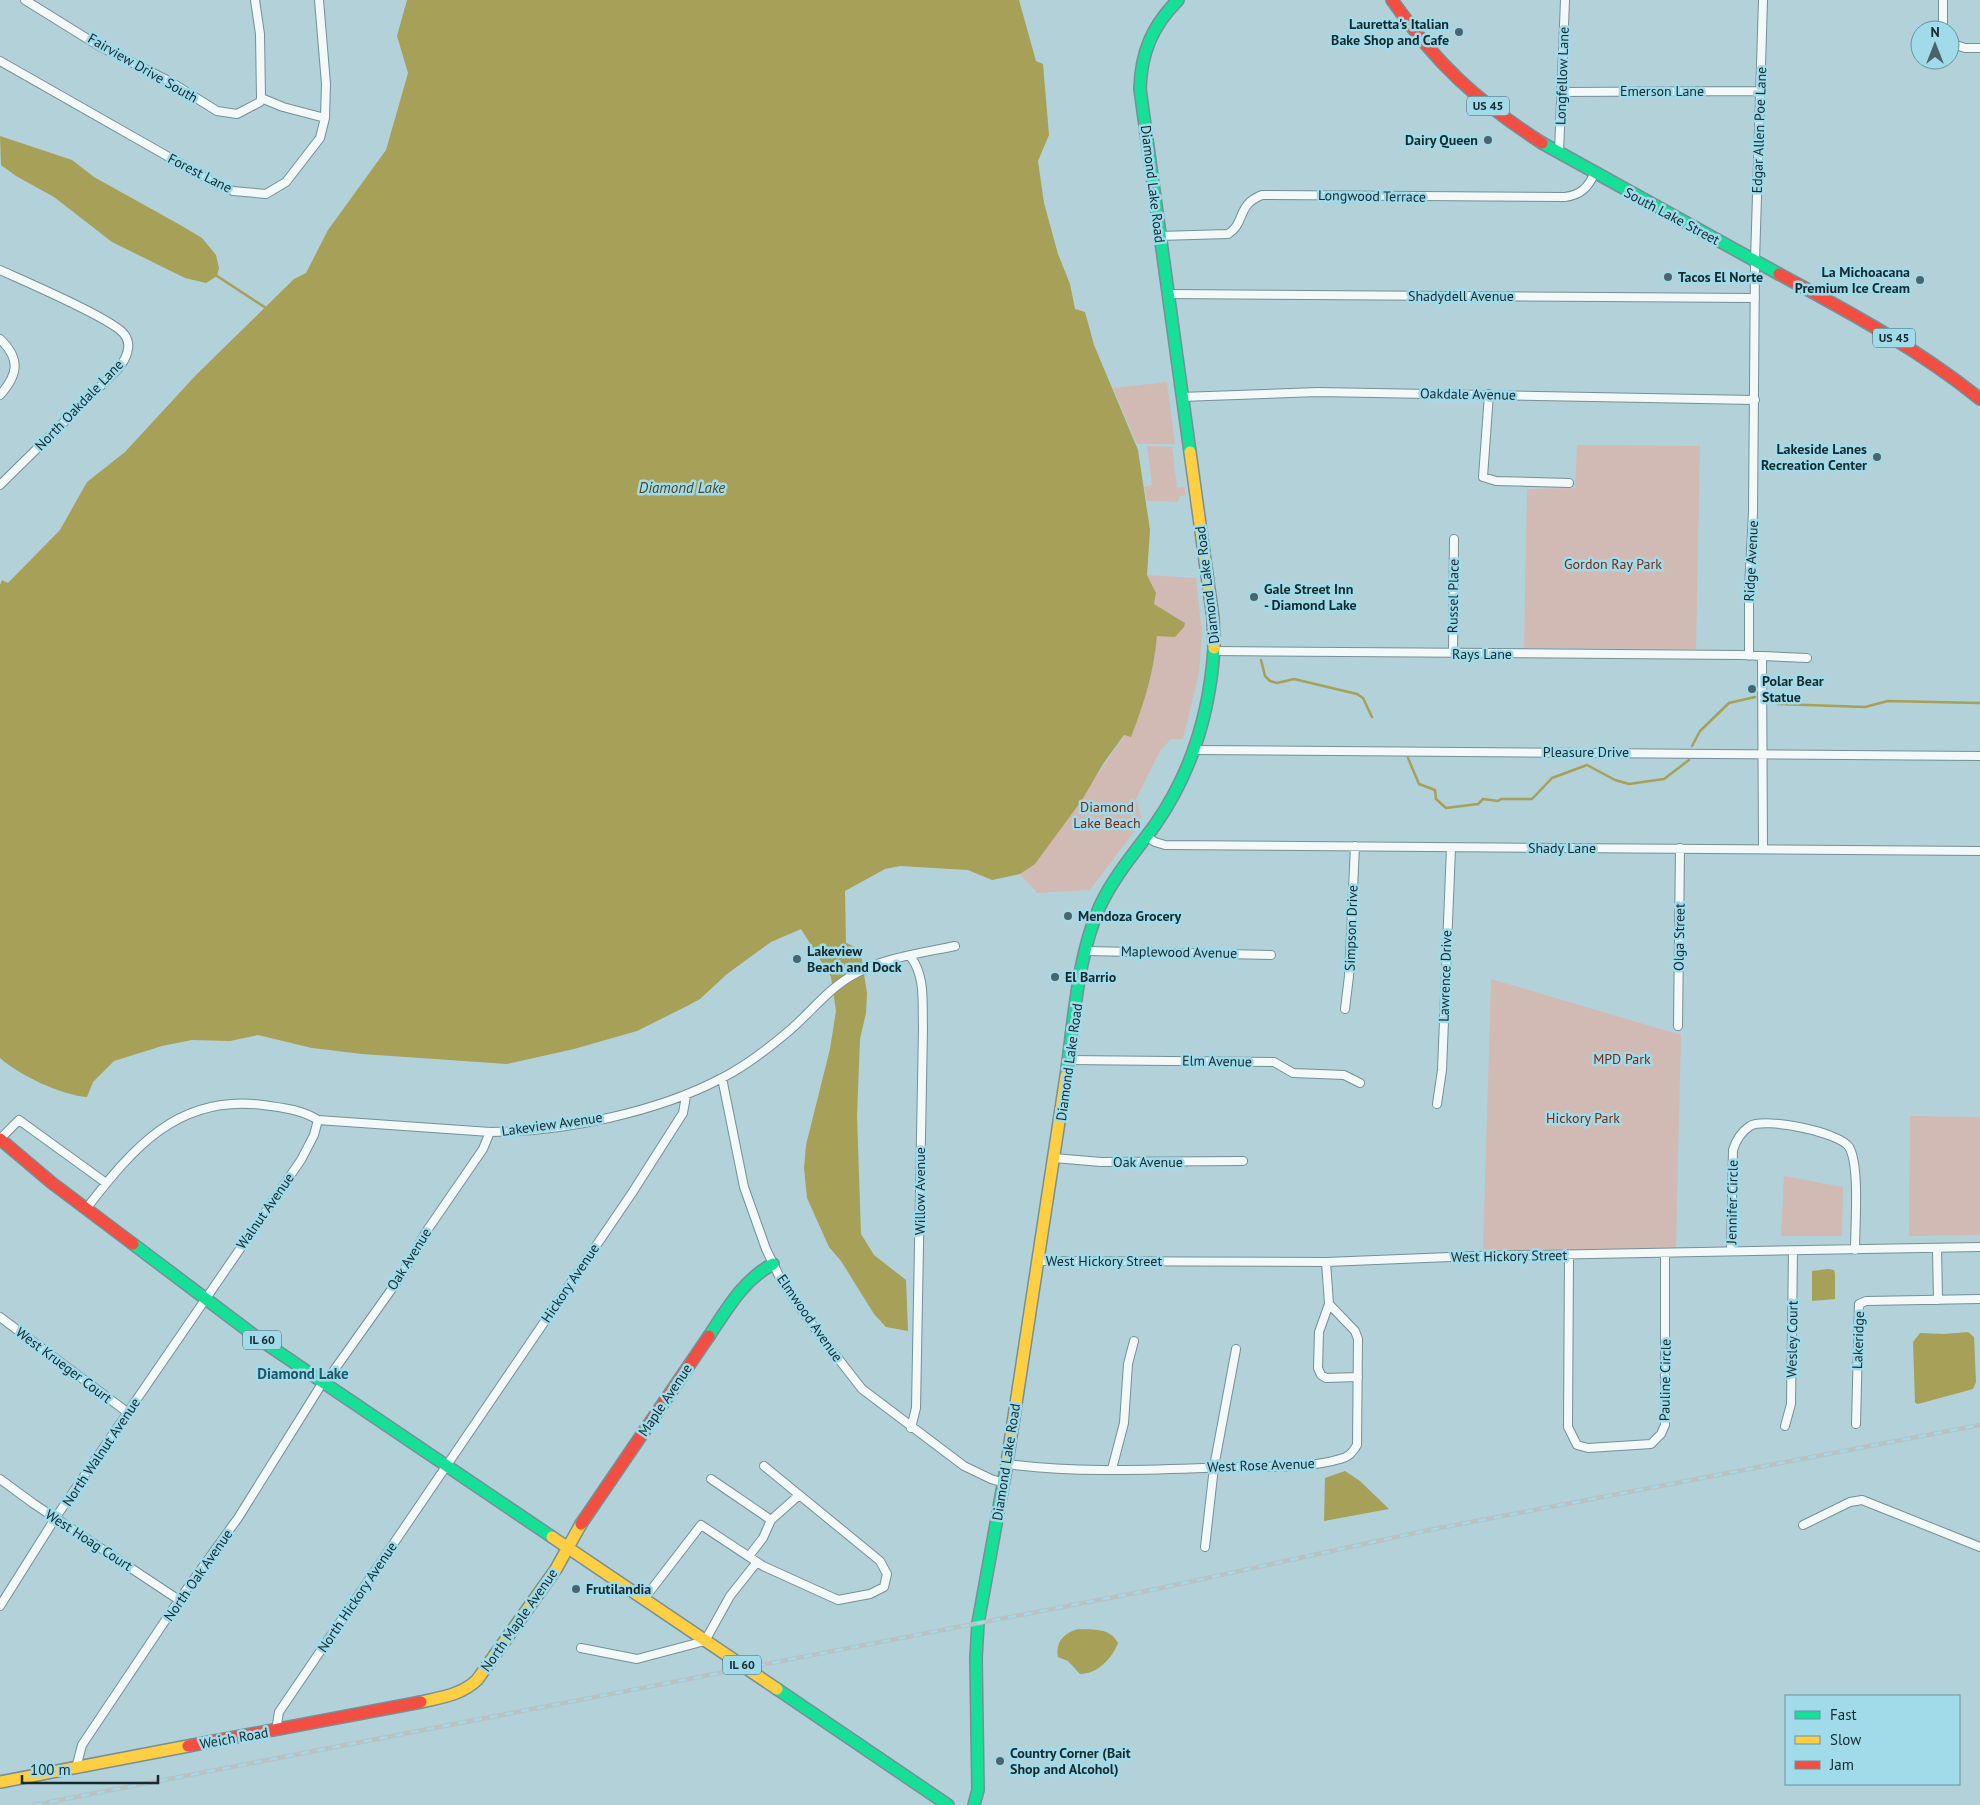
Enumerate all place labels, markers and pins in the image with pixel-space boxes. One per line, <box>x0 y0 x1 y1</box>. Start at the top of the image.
place label: Lauretta's Italian Bake Shop and Cafe <box>1331 15 1449 49</box>
marker: Lauretta's Italian Bake Shop and Cafe <box>1453 26 1465 38</box>
place label: Dairy Queen <box>1405 131 1478 149</box>
marker: Dairy Queen <box>1482 134 1494 146</box>
place label: La Michoacana Premium Ice Cream <box>1795 263 1910 297</box>
place label: Tacos El Norte <box>1678 268 1763 286</box>
marker: Tacos El Norte <box>1662 271 1674 283</box>
marker: La Michoacana Premium Ice Cream <box>1914 274 1926 286</box>
place label: Lakeside Lanes Recreation Center <box>1761 440 1867 474</box>
marker: Lakeside Lanes Recreation Center <box>1871 451 1883 463</box>
place label: Gale Street Inn - Diamond Lake <box>1264 580 1357 614</box>
marker: Gale Street Inn - Diamond Lake <box>1248 591 1260 603</box>
place label: Polar Bear Statue <box>1762 672 1824 706</box>
marker: Polar Bear Statue <box>1746 683 1758 695</box>
place label: Mendoza Grocery <box>1078 907 1181 925</box>
marker: Mendoza Grocery <box>1062 910 1074 922</box>
place label: Lakeview Beach and Dock <box>807 942 902 976</box>
marker: Lakeview Beach and Dock <box>791 953 803 965</box>
place label: El Barrio <box>1065 968 1117 986</box>
marker: El Barrio <box>1049 971 1061 983</box>
place label: Frutilandia <box>586 1580 651 1598</box>
marker: Frutilandia <box>570 1583 582 1595</box>
place label: Country Corner (Bait Shop and Alcohol) <box>1010 1744 1131 1778</box>
marker: Country Corner (Bait Shop and Alcohol) <box>994 1755 1006 1767</box>

